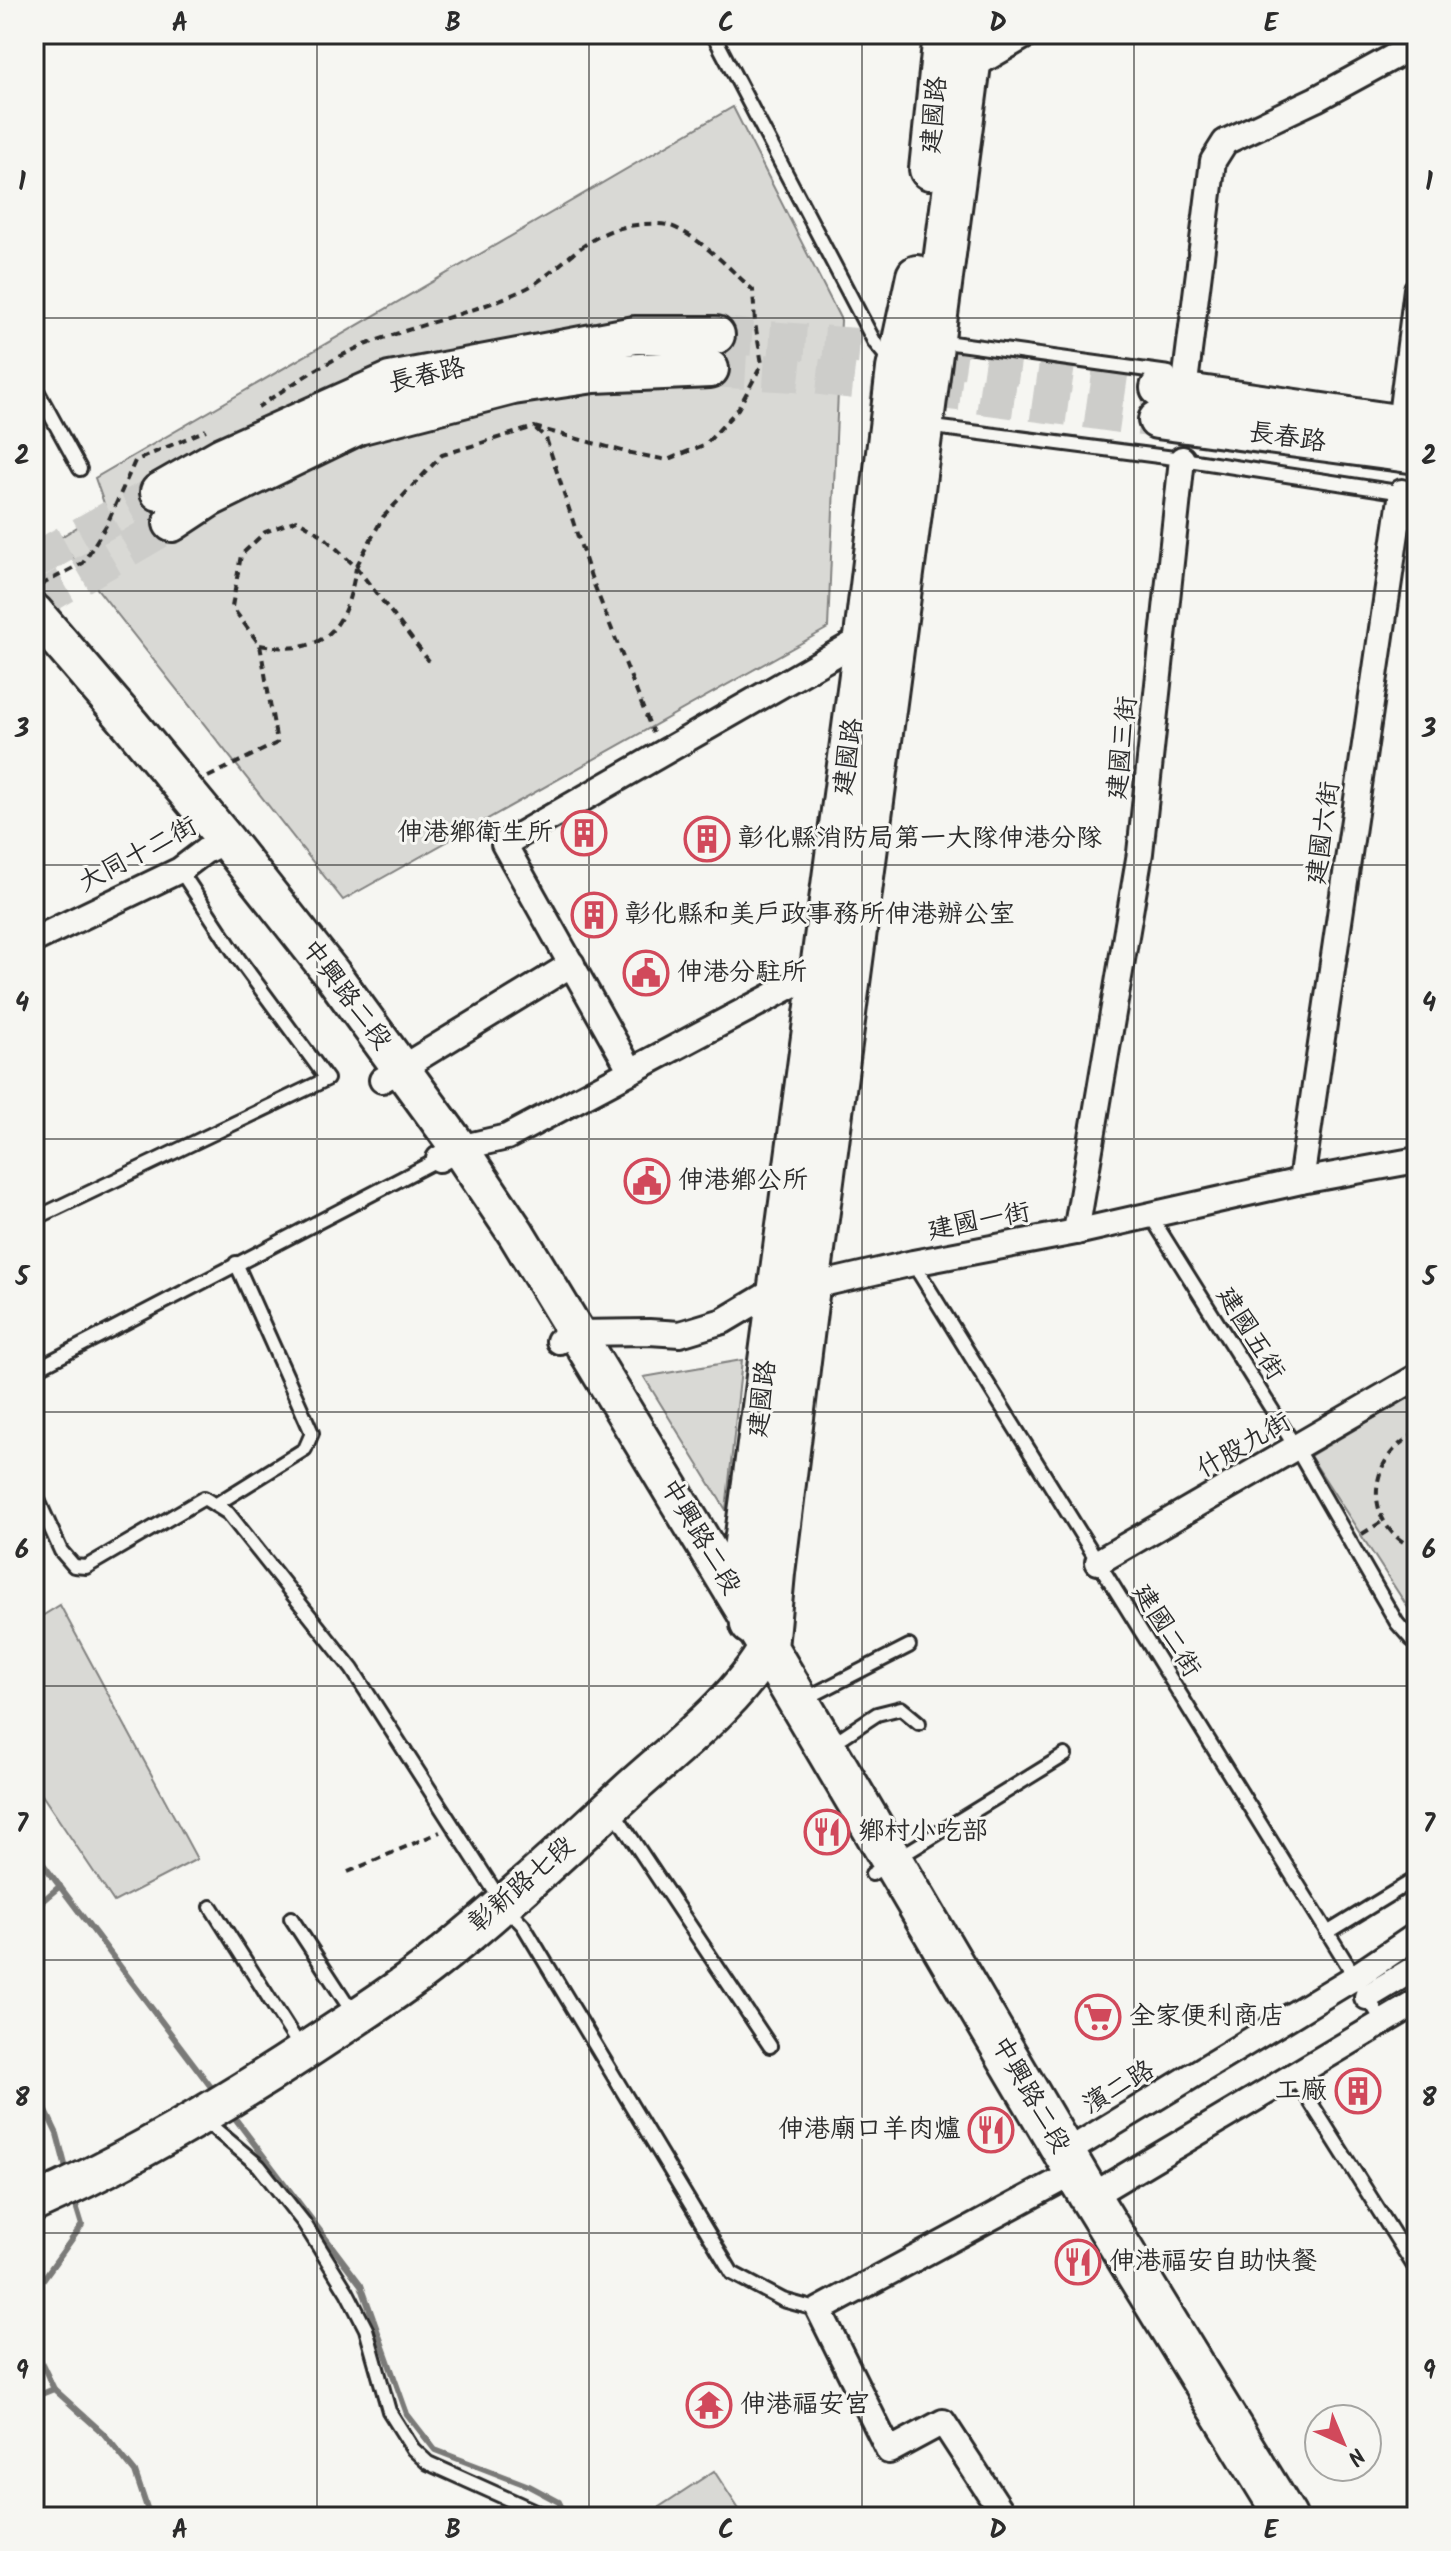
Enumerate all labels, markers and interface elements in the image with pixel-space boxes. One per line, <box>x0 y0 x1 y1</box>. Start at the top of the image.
text: A <box>172 3 188 45</box>
text: B <box>445 3 461 45</box>
text: C <box>718 3 734 45</box>
text: D <box>989 3 1007 45</box>
text: E <box>1264 3 1280 45</box>
street label: 建國路 <box>911 74 959 156</box>
text: 1 <box>18 162 26 204</box>
text: 1 <box>1425 162 1433 204</box>
street label: 長春路 <box>384 347 470 405</box>
street label: 長春路 <box>1245 412 1329 464</box>
text: 2 <box>14 436 30 478</box>
text: 2 <box>1421 436 1437 478</box>
street label: 建國三街 <box>1097 694 1149 802</box>
text: 3 <box>14 709 29 751</box>
text: 3 <box>1421 709 1436 751</box>
street label: 建國路 <box>823 715 875 799</box>
street label: 建國六街 <box>1296 779 1352 887</box>
street label: 大同十二街 <box>71 806 205 904</box>
building icon: 伸港鄉衛生所 <box>560 809 608 857</box>
place label: 伸港鄉衛生所 <box>397 812 553 854</box>
building icon: 彰化縣消防局第一大隊伸港分隊 <box>683 815 731 863</box>
place label: 彰化縣消防局第一大隊伸港分隊 <box>738 818 1102 860</box>
building icon: 彰化縣和美戶政事務所伸港辦公室 <box>570 891 618 939</box>
place label: 彰化縣和美戶政事務所伸港辦公室 <box>625 894 1015 936</box>
street label: 中興路二段 <box>290 930 402 1060</box>
public building icon: 伸港分駐所 <box>622 949 670 997</box>
place label: 伸港分駐所 <box>677 952 807 994</box>
text: 4 <box>15 983 29 1025</box>
text: 4 <box>1422 983 1436 1025</box>
public building icon: 伸港鄉公所 <box>623 1157 671 1205</box>
place label: 伸港鄉公所 <box>678 1160 808 1202</box>
street label: 建國一街 <box>924 1191 1034 1253</box>
text: 5 <box>14 1257 30 1299</box>
text: 5 <box>1421 1257 1437 1299</box>
street label: 建國五街 <box>1205 1279 1295 1389</box>
street label: 建國路 <box>737 1358 789 1440</box>
street label: 什股九街 <box>1188 1402 1300 1490</box>
street label: 中興路二段 <box>649 1470 751 1604</box>
text: 6 <box>15 1530 29 1572</box>
text: 6 <box>1422 1530 1436 1572</box>
street label: 建國二街 <box>1121 1576 1211 1686</box>
text: 7 <box>16 1804 29 1846</box>
text: 7 <box>1423 1804 1436 1846</box>
restaurant icon: 鄉村小吃部 <box>803 1808 851 1856</box>
place label: 鄉村小吃部 <box>858 1811 988 1853</box>
street label: 彰新路七段 <box>459 1827 585 1943</box>
supermarket icon: 全家便利商店 <box>1074 1993 1122 2041</box>
place label: 全家便利商店 <box>1129 1996 1285 2038</box>
street label: 中興路二段 <box>979 2028 1081 2162</box>
street label: 濱二路 <box>1075 2050 1163 2126</box>
building icon: 工廠 <box>1334 2067 1382 2115</box>
place label: 工廠 <box>1275 2070 1327 2112</box>
text: 8 <box>14 2078 30 2120</box>
text: 8 <box>1421 2078 1437 2120</box>
restaurant icon: 伸港廟口羊肉爐 <box>967 2106 1015 2154</box>
place label: 伸港廟口羊肉爐 <box>778 2109 961 2151</box>
restaurant icon: 伸港福安自助快餐 <box>1054 2238 1102 2286</box>
place label: 伸港福安自助快餐 <box>1109 2241 1317 2283</box>
text: 9 <box>15 2351 29 2393</box>
text: 9 <box>1422 2351 1436 2393</box>
temple icon: 伸港福安宮 <box>685 2381 733 2429</box>
place label: 伸港福安宮 <box>740 2384 870 2426</box>
north arrow <box>1303 2403 1383 2483</box>
text: N <box>1338 2438 1372 2473</box>
text: A <box>172 2510 188 2551</box>
text: B <box>445 2510 461 2551</box>
text: C <box>718 2510 734 2551</box>
text: D <box>989 2510 1007 2551</box>
text: E <box>1264 2510 1280 2551</box>

